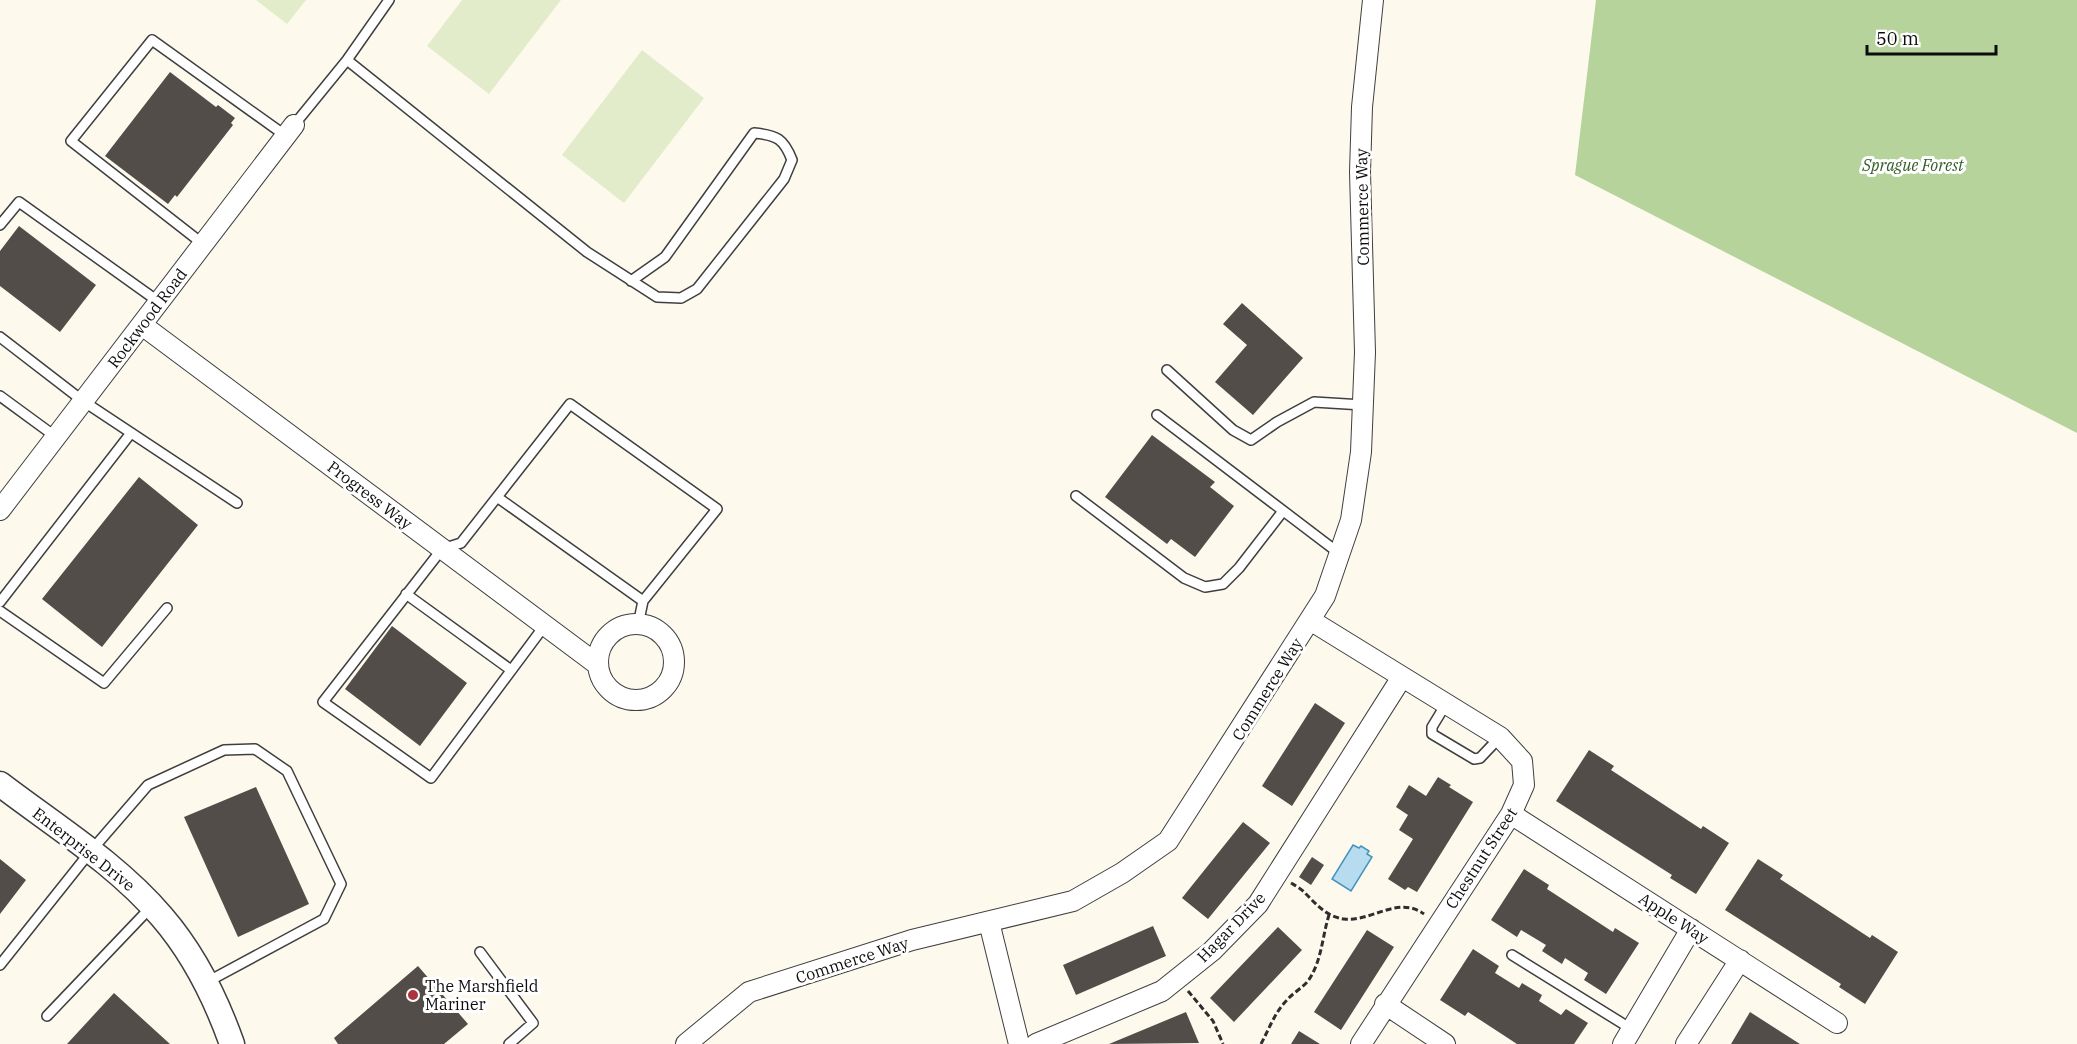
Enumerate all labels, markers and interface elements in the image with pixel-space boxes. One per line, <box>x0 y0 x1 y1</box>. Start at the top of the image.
scale bar <box>1867 18 1996 56</box>
text: 50 m <box>1876 27 1919 50</box>
street label: Commerce Way <box>1351 148 1373 266</box>
park label: Sprague Forest <box>1861 155 1965 175</box>
street label: Rockwood Road <box>103 264 191 372</box>
street label: Progress Way <box>324 457 417 534</box>
street label: Commerce Way <box>1227 634 1307 744</box>
street label: Enterprise Drive <box>29 803 139 895</box>
street label: Chestnut Street <box>1441 803 1521 912</box>
street label: Hagar Drive <box>1193 888 1269 966</box>
street label: Apple Way <box>1635 888 1713 948</box>
street label: Commerce Way <box>793 932 911 988</box>
place label: The Marshfield Mariner <box>425 976 539 1014</box>
marker: The Marshfield Mariner <box>406 988 420 1002</box>

